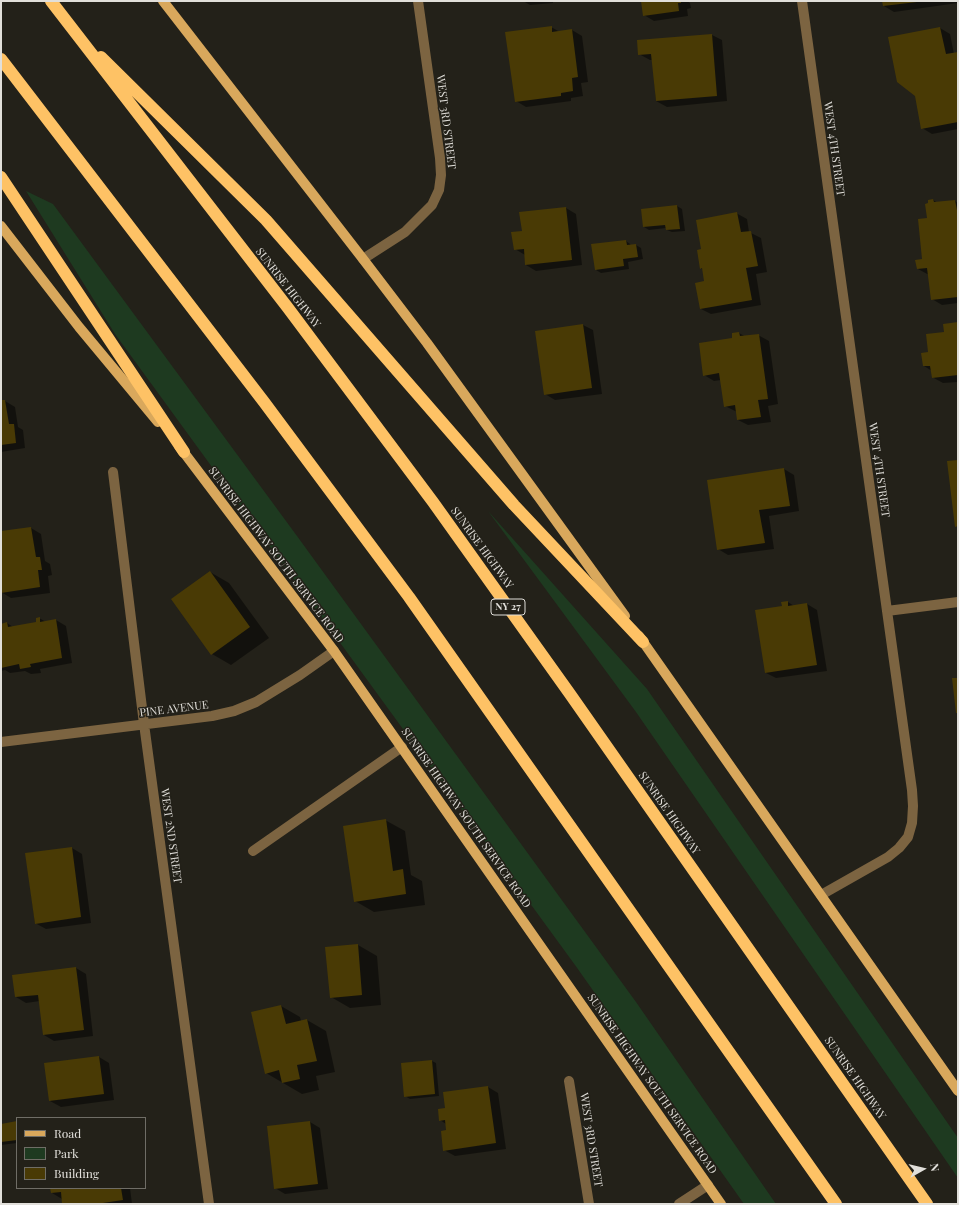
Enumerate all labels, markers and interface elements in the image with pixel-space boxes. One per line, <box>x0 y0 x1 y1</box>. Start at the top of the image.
street label: WEST 3RD STREET <box>434 74 458 170</box>
street label: WEST 4TH STREET <box>821 101 847 197</box>
street label: SUNRISE HIGHWAY <box>253 245 323 331</box>
street label: WEST 4TH STREET <box>866 422 892 518</box>
street label: SUNRISE HIGHWAY SOUTH SERVICE ROAD <box>206 464 346 646</box>
street label: SUNRISE HIGHWAY <box>448 505 516 591</box>
road number: NY 27 <box>491 599 525 615</box>
street label: PINE AVENUE <box>139 698 209 720</box>
street label: SUNRISE HIGHWAY SOUTH SERVICE ROAD <box>398 725 534 911</box>
street label: SUNRISE HIGHWAY <box>636 769 702 857</box>
street label: WEST 2ND STREET <box>158 788 184 884</box>
street label: SUNRISE HIGHWAY SOUTH SERVICE ROAD <box>584 991 720 1177</box>
street label: SUNRISE HIGHWAY <box>822 1034 888 1122</box>
street label: WEST 3RD STREET <box>577 1092 605 1188</box>
legend <box>16 1117 146 1189</box>
text: Road <box>54 1125 81 1141</box>
text: Park <box>54 1145 79 1161</box>
north arrow <box>903 1149 943 1189</box>
text: N <box>927 1162 943 1172</box>
text: Building <box>54 1165 99 1181</box>

